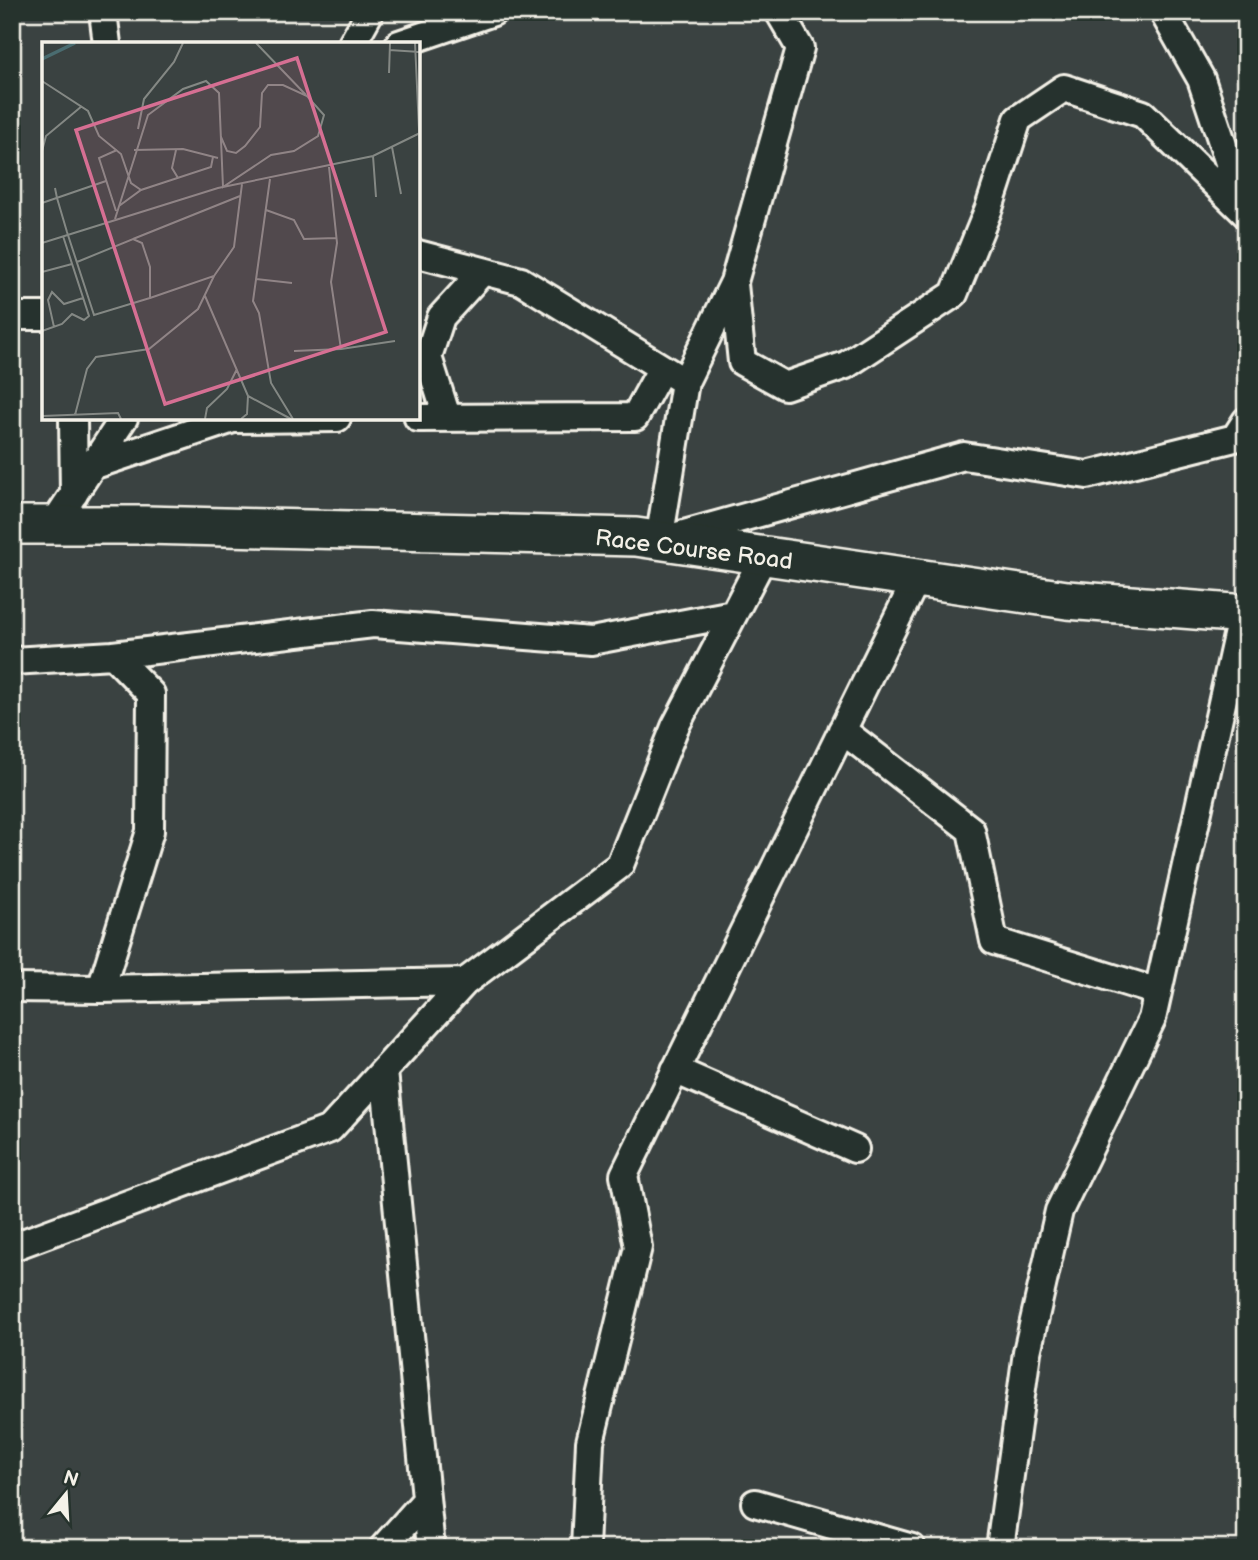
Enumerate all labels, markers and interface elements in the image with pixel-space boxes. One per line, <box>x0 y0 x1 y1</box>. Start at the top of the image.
inset map <box>42 42 420 420</box>
street label: Race Course Road <box>594 524 794 576</box>
north arrow <box>32 1458 102 1528</box>
text: N <box>60 1466 81 1492</box>

